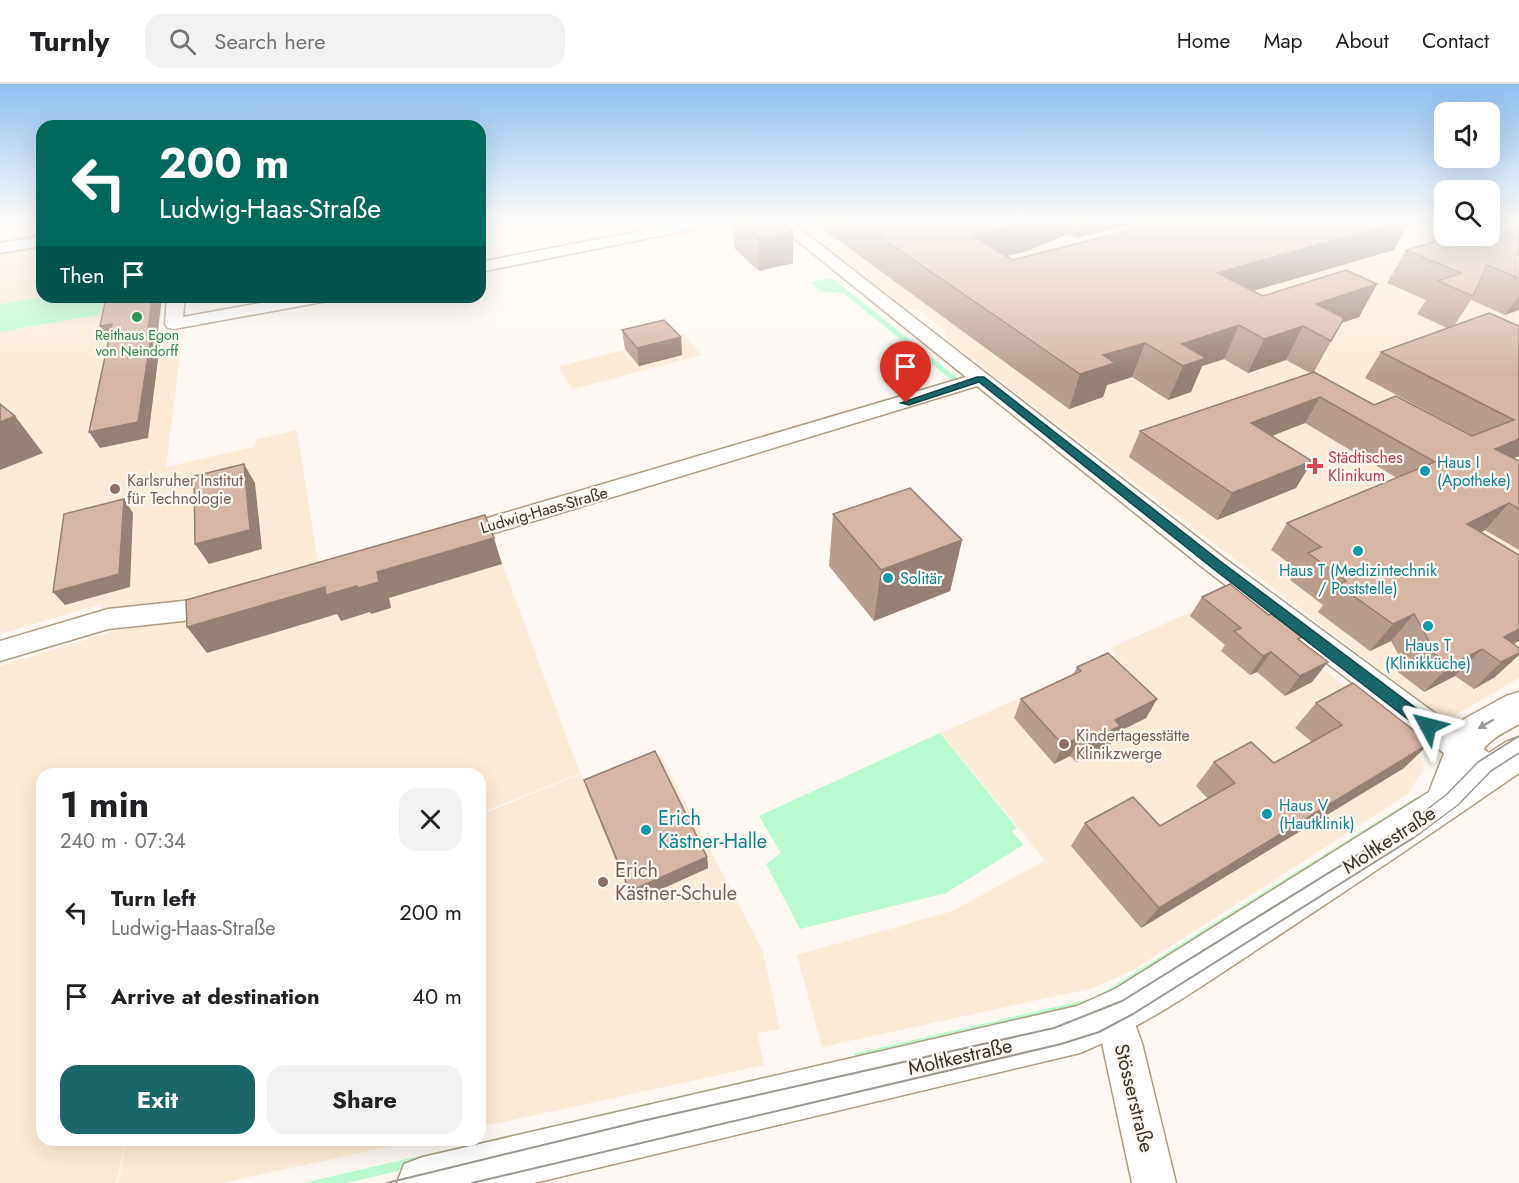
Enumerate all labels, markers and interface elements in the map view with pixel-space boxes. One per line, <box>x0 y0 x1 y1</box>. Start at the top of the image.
search box <box>145 14 565 68</box>
text: Turnly <box>30 21 109 62</box>
icon: search <box>166 25 199 58</box>
text: Search here <box>214 25 326 57</box>
text: Home <box>1177 26 1230 56</box>
text: Map <box>1263 26 1303 56</box>
text: About <box>1336 26 1389 56</box>
text: Contact <box>1422 26 1489 56</box>
map controls <box>1434 102 1500 246</box>
button: sound <box>1434 102 1500 168</box>
text: 200 m <box>159 133 289 194</box>
icon: left <box>60 144 138 222</box>
button: search <box>1434 180 1500 246</box>
text: Ludwig-Haas-Straße <box>159 189 381 228</box>
icon: arrive <box>117 258 150 291</box>
text: Then <box>60 259 105 291</box>
marker: Reithaus Egon von Neindorff <box>130 310 144 324</box>
place label: Reithaus Egon von Neindorff <box>95 325 179 361</box>
pin <box>880 341 931 403</box>
icon: arrive <box>889 350 922 383</box>
place label: Städtisches Klinikum <box>1328 446 1403 487</box>
place label: Haus I (Apotheke) <box>1437 451 1511 492</box>
marker: Städtisches Klinikum <box>1306 457 1324 475</box>
marker: Haus I (Apotheke) <box>1418 464 1432 478</box>
place label: Karlsruher Institut für Technologie <box>127 469 243 510</box>
street label: Ludwig-Haas-Straße <box>478 481 610 539</box>
marker: Karlsruher Institut für Technologie <box>108 482 122 496</box>
marker: Haus T (Medizintechnik / Poststelle) <box>1351 544 1365 558</box>
place label: Haus T (Medizintechnik / Poststelle) <box>1279 559 1438 600</box>
place label: Solitär <box>900 567 943 590</box>
marker: Solitär <box>881 571 895 585</box>
marker: Haus T (Klinikküche) <box>1421 619 1435 633</box>
place label: Haus T (Klinikküche) <box>1385 634 1471 675</box>
position arrow <box>1396 694 1460 758</box>
one-way arrow <box>1478 719 1494 730</box>
place label: Kindertagesstätte Klinikzwerge <box>1076 724 1190 765</box>
marker: Kindertagesstätte Klinikzwerge <box>1057 737 1071 751</box>
text: 1 min <box>60 778 149 830</box>
button: close <box>399 788 462 851</box>
place label: Haus V (Hautklinik) <box>1279 794 1355 835</box>
street label: Moltkestraße <box>1337 799 1441 881</box>
place label: Erich Kästner-Halle <box>658 804 767 856</box>
marker: Haus V (Hautklinik) <box>1260 807 1274 821</box>
marker: Erich Kästner-Halle <box>639 823 653 837</box>
text: 240 m · 07:34 <box>60 827 186 856</box>
place label: Erich Kästner-Schule <box>615 856 737 908</box>
marker: Erich Kästner-Schule <box>596 875 610 889</box>
text: Turn left <box>111 882 196 914</box>
icon: left <box>60 896 93 929</box>
text: 200 m <box>399 896 462 928</box>
text: Ludwig-Haas-Straße <box>111 914 276 943</box>
icon: arrive <box>60 980 93 1013</box>
text: Arrive at destination <box>111 980 320 1012</box>
text: 40 m <box>412 980 462 1012</box>
street label: Moltkestraße <box>905 1031 1015 1083</box>
street label: Stösserstraße <box>1107 1041 1161 1155</box>
button: Exit <box>60 1065 255 1134</box>
button: Share <box>267 1065 462 1134</box>

